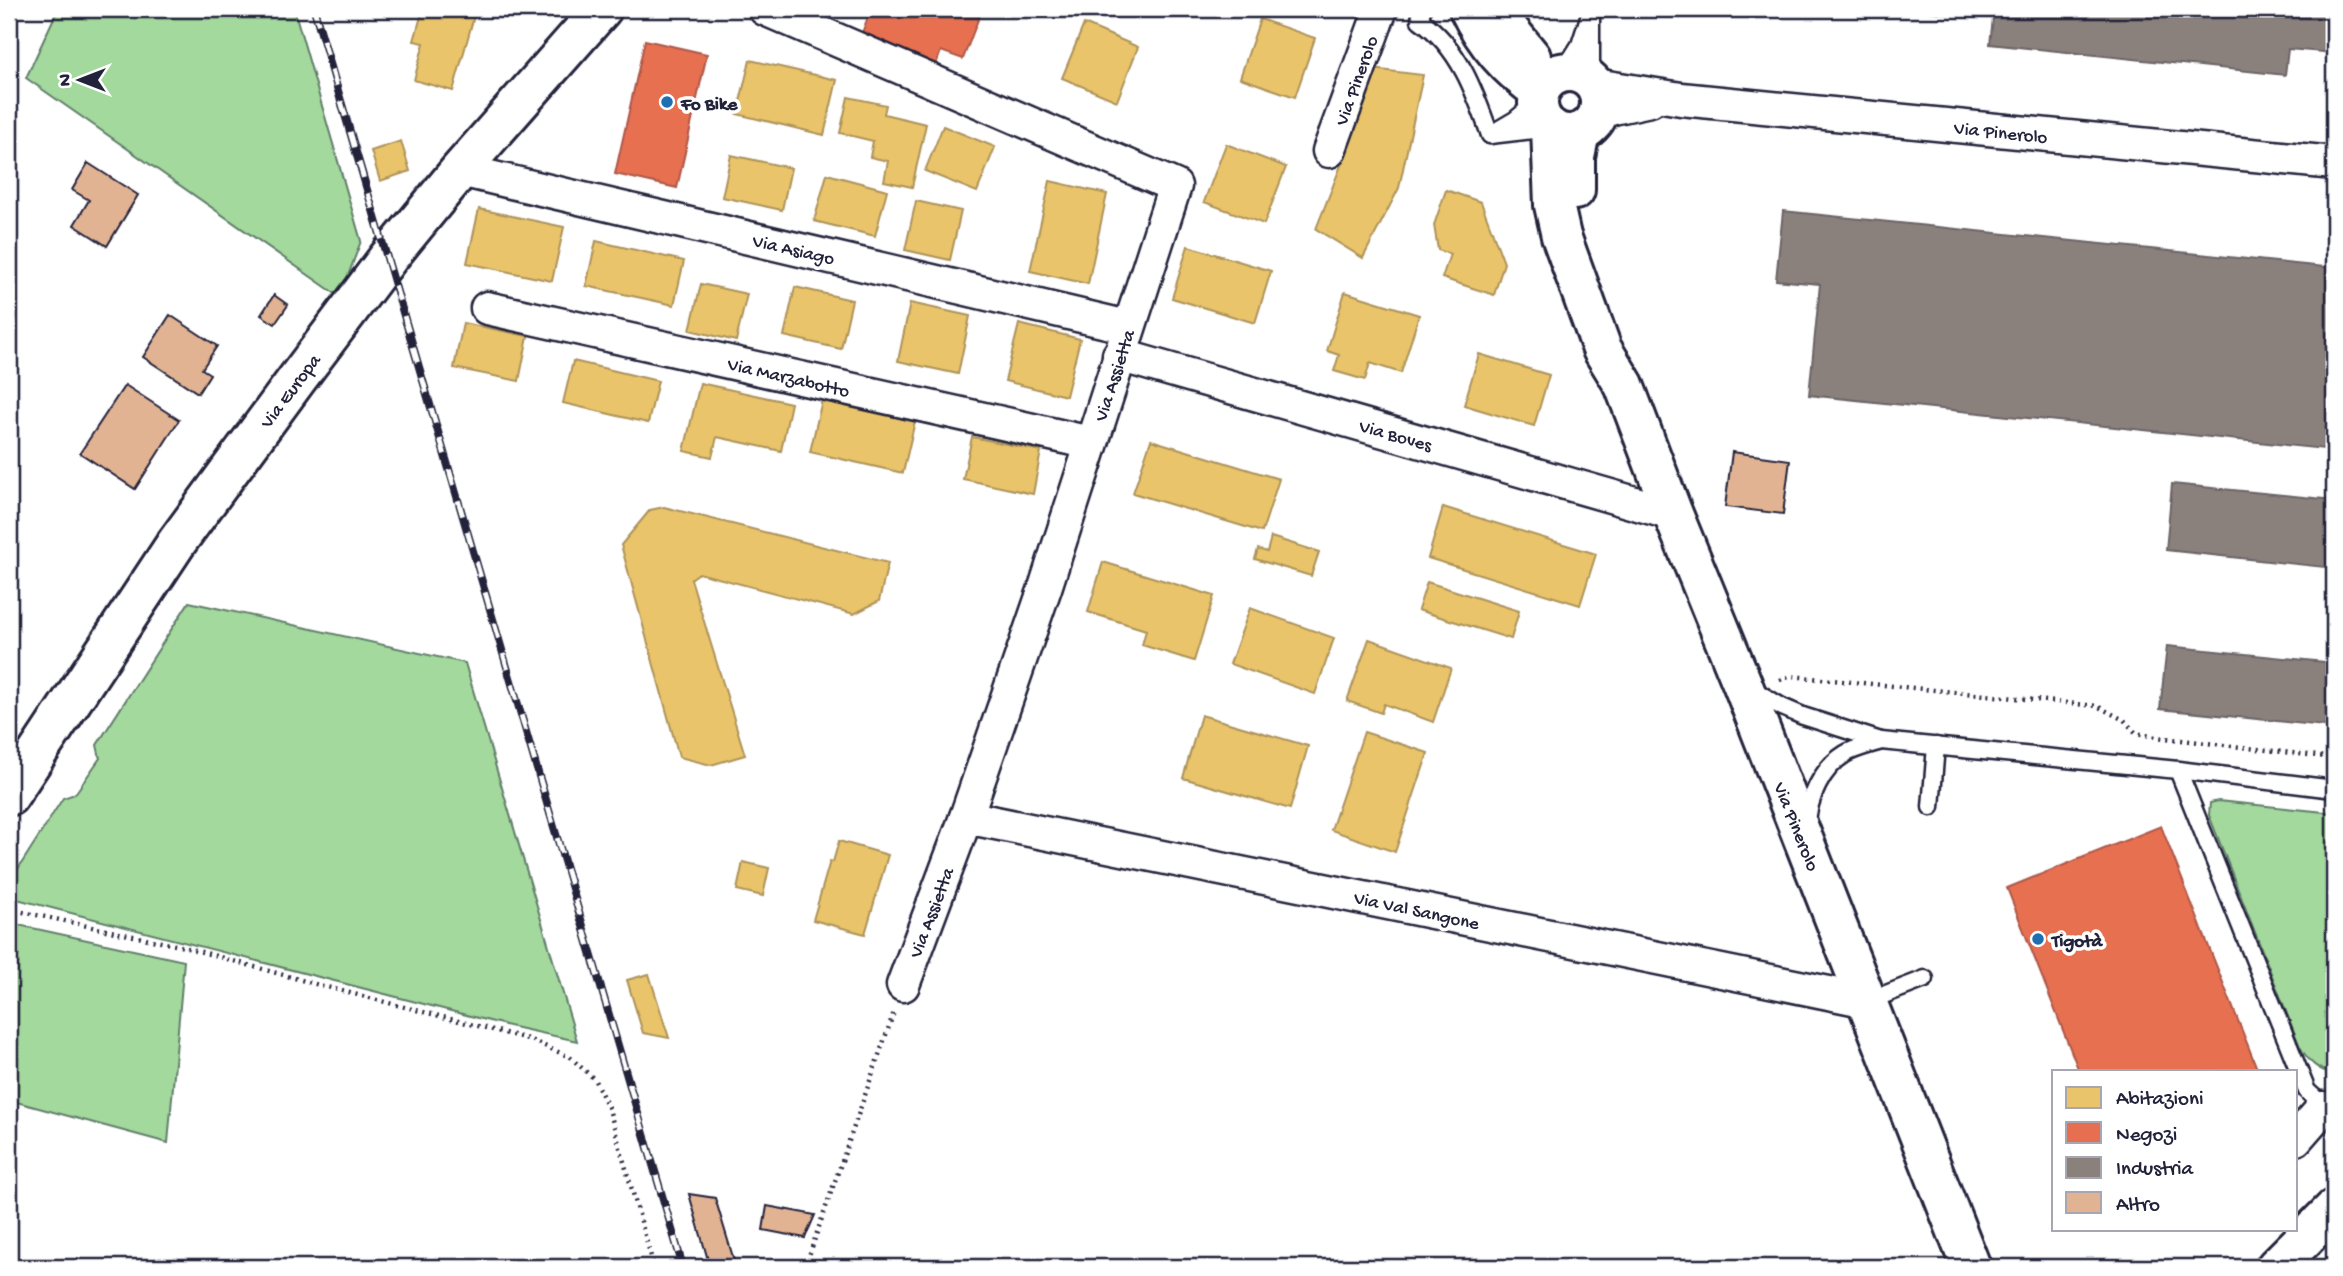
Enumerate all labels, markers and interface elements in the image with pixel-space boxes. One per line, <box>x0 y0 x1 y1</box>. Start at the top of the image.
street label: Via Pinerolo <box>1331 33 1385 130</box>
north arrow <box>46 46 116 116</box>
text: N <box>55 74 78 86</box>
marker: Fo Bike <box>659 94 675 110</box>
place label: Fo Bike <box>680 94 738 117</box>
street label: Via Pinerolo <box>1952 118 2049 151</box>
street label: Via Asiago <box>749 231 837 272</box>
street label: Via Assietta <box>1090 326 1142 426</box>
street label: Via Europa <box>256 349 328 435</box>
street label: Via Marzabotto <box>724 354 852 405</box>
street label: Via Boves <box>1355 416 1435 459</box>
street label: Via Pinerolo <box>1766 779 1823 875</box>
street label: Via Assietta <box>905 863 962 963</box>
street label: Via Val Sangone <box>1351 888 1481 937</box>
marker: Tigotà <box>2030 931 2046 947</box>
place label: Tigotà <box>2050 931 2104 954</box>
legend <box>2052 1070 2298 1230</box>
text: Abitazioni <box>2116 1088 2204 1113</box>
text: Negozi <box>2116 1124 2177 1149</box>
text: Industria <box>2116 1158 2194 1183</box>
text: Altro <box>2116 1194 2160 1219</box>

